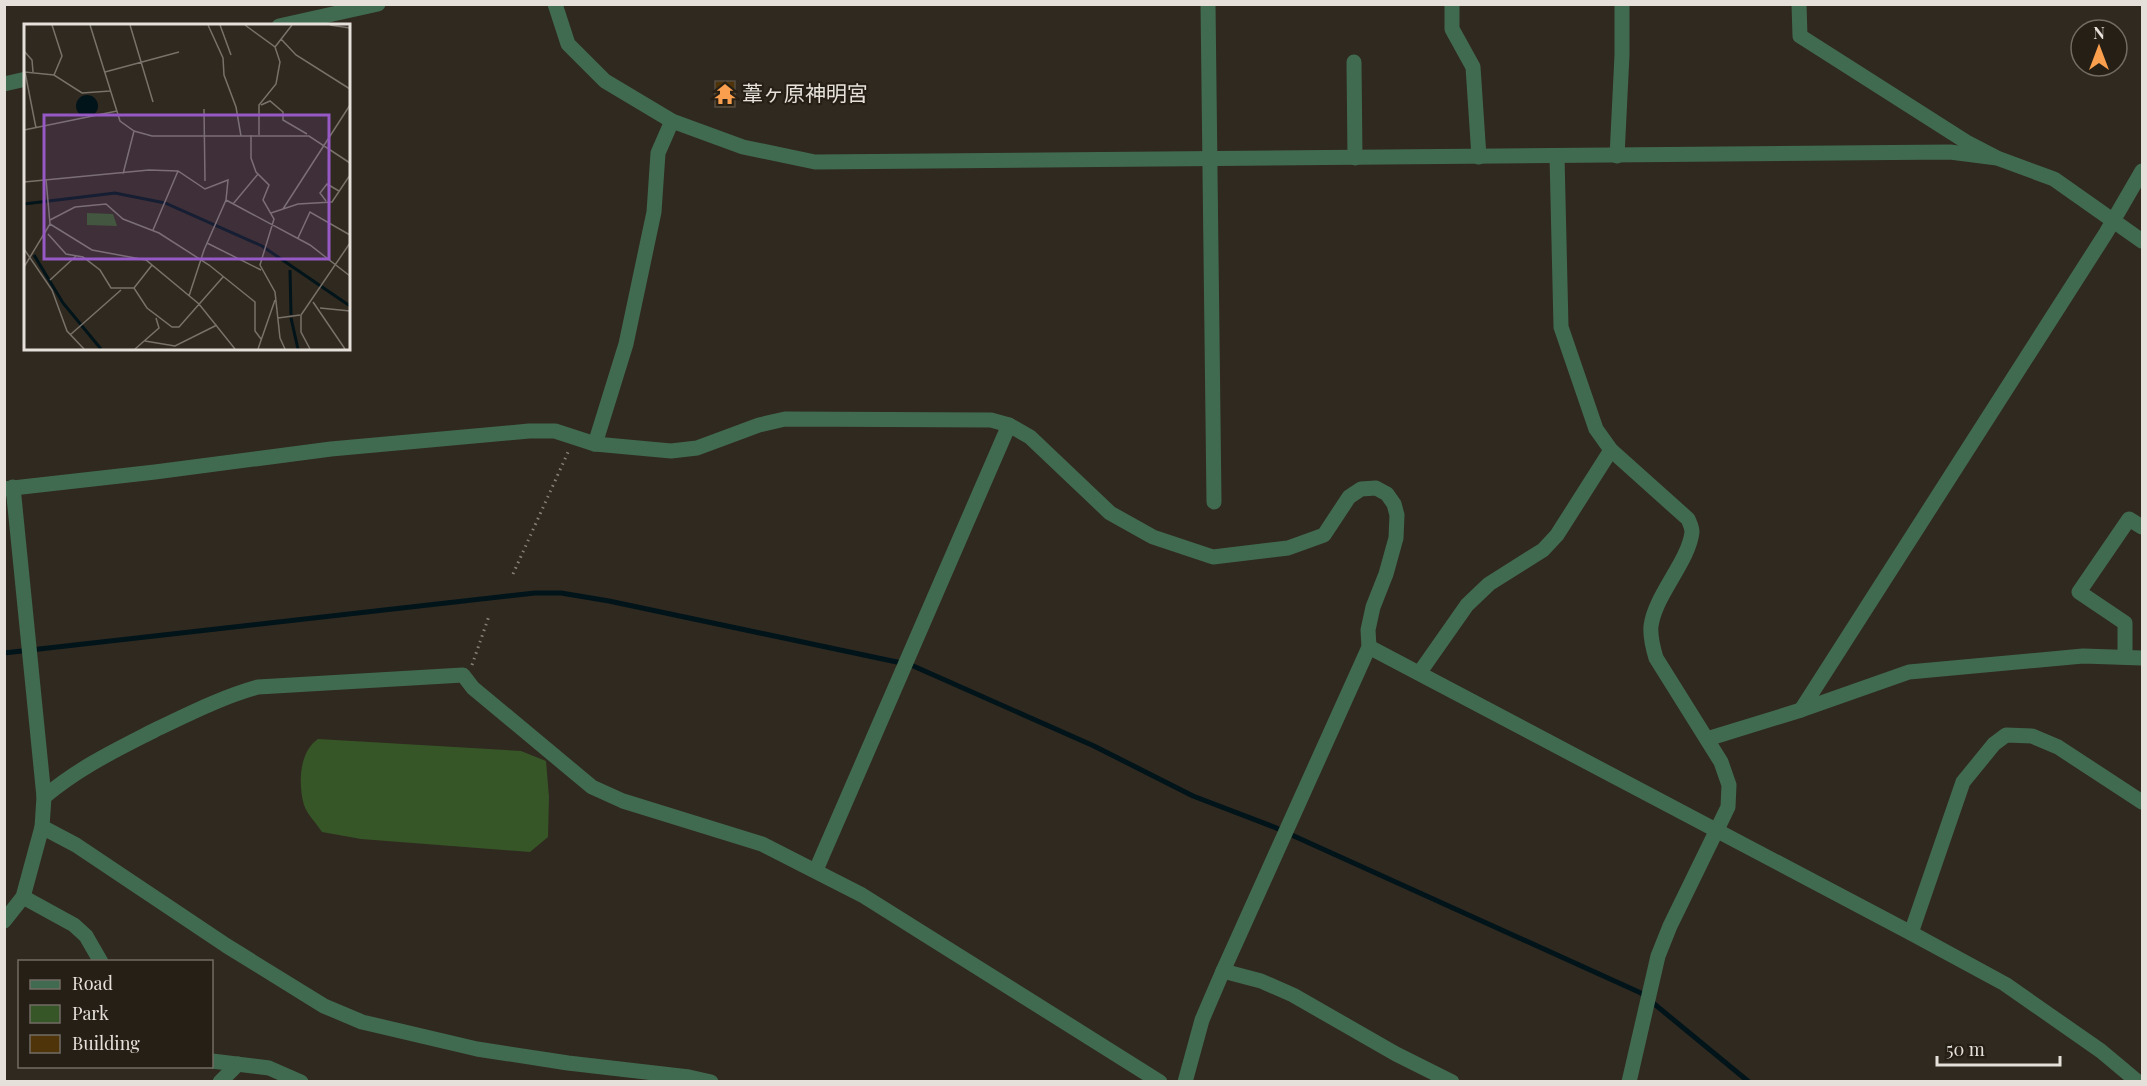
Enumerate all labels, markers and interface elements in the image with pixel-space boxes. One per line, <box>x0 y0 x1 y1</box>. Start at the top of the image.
north arrow <box>2069 18 2129 78</box>
text: N <box>2093 22 2105 43</box>
inset map <box>24 24 350 350</box>
place label: 葦ヶ原神明宮 <box>742 78 868 106</box>
temple icon: 葦ヶ原神明宮 <box>713 82 737 106</box>
legend <box>18 960 213 1068</box>
text: Road <box>72 971 113 995</box>
text: Park <box>72 1001 109 1025</box>
scale bar <box>1937 1029 2060 1067</box>
text: Building <box>72 1031 140 1055</box>
text: 50 m <box>1946 1037 1985 1061</box>

